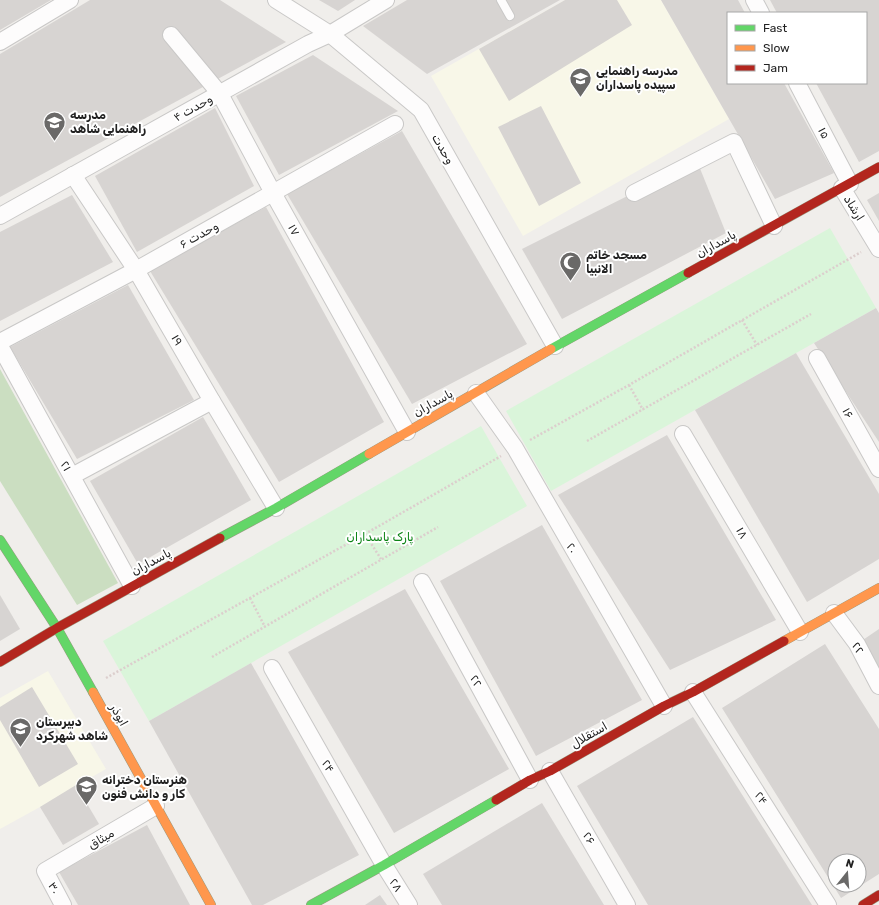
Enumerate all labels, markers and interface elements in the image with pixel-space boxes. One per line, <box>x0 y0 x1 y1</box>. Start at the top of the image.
legend <box>727 12 867 84</box>
text: Fast <box>763 21 787 35</box>
text: Slow <box>763 41 790 55</box>
text: Jam <box>763 61 788 75</box>
place label: مدرسه راهنمایی سپیده پاسداران <box>596 64 678 94</box>
school or university icon: مدرسه راهنمایی سپیده پاسداران <box>567 65 593 98</box>
street label: وحدت ۴ <box>171 92 215 125</box>
place label: مدرسه راهنمایی شاهد <box>70 108 146 136</box>
school or university icon: مدرسه راهنمایی شاهد <box>41 109 67 142</box>
street label: ۱۵ <box>815 125 833 141</box>
street label: وحدت <box>428 131 457 167</box>
street label: ارشاد <box>840 193 867 224</box>
street label: وحدت ۶ <box>177 219 221 252</box>
street label: ۱۷ <box>285 222 303 238</box>
street label: پاسداران <box>694 227 739 261</box>
place label: مسجد خاتم الانبیا <box>586 248 647 276</box>
mosque icon: مسجد خاتم الانبیا <box>558 249 584 282</box>
street label: ۱۹ <box>168 332 186 348</box>
street label: پاسداران <box>411 386 456 420</box>
street label: ۱۶ <box>839 405 857 421</box>
street label: ۲۱ <box>58 458 74 474</box>
street label: ۱۸ <box>733 525 751 541</box>
park label: پارک پاسداران <box>347 530 413 545</box>
street label: ۲۰ <box>564 540 580 556</box>
street label: پاسداران <box>129 546 174 579</box>
street label: ۲۲ <box>849 639 867 657</box>
street label: ۲۲ <box>467 672 485 690</box>
street label: ابوذر <box>106 701 131 729</box>
place label: دبیرستان‌ شاهد شهرکرد <box>36 715 108 743</box>
school or university icon: دبیرستان‌ شاهد شهرکرد <box>7 716 33 749</box>
street label: استقلال <box>568 719 610 751</box>
street label: ۲۴ <box>319 757 337 775</box>
place label: هنرستان دخترانه کار و دانش فنون <box>102 773 187 801</box>
school or university icon: هنرستان دخترانه کار و دانش فنون <box>73 774 99 807</box>
street label: ۲۴ <box>752 789 770 807</box>
street label: میثاق <box>86 826 117 852</box>
street label: ۲۶ <box>580 829 598 847</box>
north arrow <box>827 853 867 893</box>
text: N <box>844 857 856 871</box>
street label: ۲۸ <box>386 876 406 894</box>
street label: ۳۰ <box>45 880 63 896</box>

